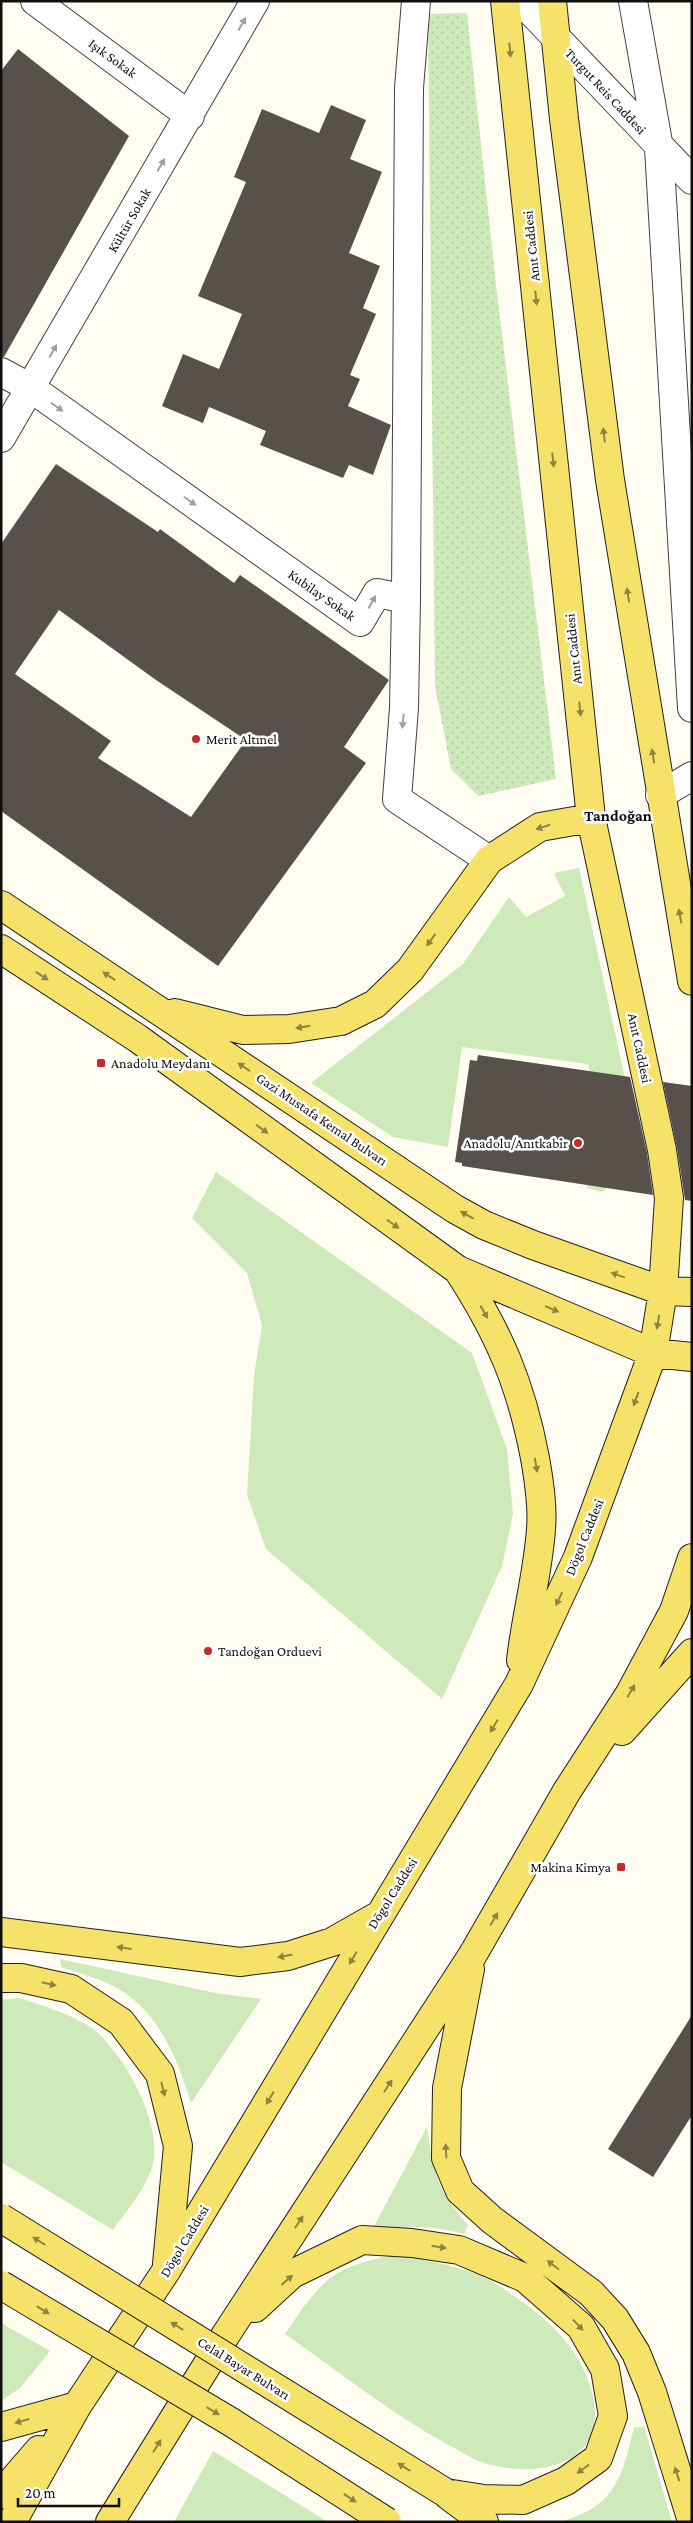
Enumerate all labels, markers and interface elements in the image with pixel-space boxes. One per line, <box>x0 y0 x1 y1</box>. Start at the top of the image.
one-way arrow <box>238 17 246 31</box>
street label: Işık Sokak <box>86 35 141 81</box>
one-way arrow <box>506 42 514 58</box>
street label: Turgut Reis Caddesi <box>562 45 650 137</box>
one-way arrow <box>157 158 166 172</box>
street label: Kültür Sokak <box>104 185 154 255</box>
street label: Anıt Caddesi <box>519 209 543 282</box>
one-way arrow <box>532 291 540 307</box>
one-way arrow <box>48 344 57 357</box>
one-way arrow <box>50 402 64 412</box>
one-way arrow <box>600 426 608 442</box>
one-way arrow <box>549 452 557 468</box>
one-way arrow <box>183 496 197 506</box>
street label: Kubilay Sokak <box>285 566 359 624</box>
one-way arrow <box>624 587 632 603</box>
one-way arrow <box>367 595 376 608</box>
street label: Anıt Caddesi <box>561 612 585 685</box>
one-way arrow <box>576 701 584 717</box>
one-way arrow <box>399 713 407 729</box>
place label: Merit Altınel <box>206 731 277 747</box>
marker: Merit Altınel <box>190 733 202 745</box>
one-way arrow <box>649 747 657 763</box>
district label: Tandoğan <box>584 807 652 824</box>
one-way arrow <box>536 824 551 832</box>
one-way arrow <box>676 908 684 924</box>
one-way arrow <box>426 933 437 946</box>
one-way arrow <box>35 971 49 981</box>
one-way arrow <box>102 972 116 981</box>
street label: Anıt Caddesi <box>625 1012 655 1085</box>
one-way arrow <box>294 1023 310 1031</box>
place label: Anadolu Meydanı <box>111 1055 210 1071</box>
marker: Anadolu Meydanı <box>95 1057 107 1069</box>
one-way arrow <box>237 1062 251 1072</box>
street label: Gazi Mustafa Kemal Bulvarı <box>253 1069 391 1169</box>
one-way arrow <box>255 1124 269 1134</box>
place label: Anadolu/Anıtkabir <box>464 1135 568 1151</box>
marker: Anadolu/Anıtkabir <box>572 1137 584 1149</box>
one-way arrow <box>460 1211 473 1220</box>
one-way arrow <box>386 1219 400 1229</box>
one-way arrow <box>610 1271 625 1278</box>
one-way arrow <box>480 1305 489 1318</box>
one-way arrow <box>545 1305 559 1313</box>
one-way arrow <box>654 1314 662 1330</box>
one-way arrow <box>632 1392 640 1407</box>
one-way arrow <box>532 1457 540 1473</box>
street label: Dögol Caddesi <box>561 1496 607 1578</box>
one-way arrow <box>555 1592 563 1606</box>
place label: Tandoğan Orduevi <box>218 1643 322 1659</box>
marker: Tandoğan Orduevi <box>202 1645 214 1657</box>
one-way arrow <box>627 1684 635 1698</box>
one-way arrow <box>489 1719 498 1732</box>
street label: Dögol Caddesi <box>364 1854 420 1932</box>
place label: Makina Kimya <box>530 1859 612 1875</box>
marker: Makina Kimya <box>615 1861 627 1873</box>
one-way arrow <box>489 1912 498 1926</box>
one-way arrow <box>116 1944 132 1952</box>
one-way arrow <box>348 1951 357 1965</box>
one-way arrow <box>277 1953 293 1961</box>
one-way arrow <box>42 1980 57 1988</box>
one-way arrow <box>383 2079 393 2092</box>
one-way arrow <box>160 2082 168 2097</box>
one-way arrow <box>265 2091 274 2104</box>
one-way arrow <box>441 2143 449 2159</box>
street label: Dögol Caddesi <box>156 2202 212 2280</box>
one-way arrow <box>295 2215 304 2229</box>
one-way arrow <box>32 2236 45 2245</box>
one-way arrow <box>431 2243 447 2251</box>
one-way arrow <box>547 2260 560 2271</box>
one-way arrow <box>280 2274 293 2285</box>
one-way arrow <box>37 2305 50 2314</box>
one-way arrow <box>572 2319 583 2331</box>
one-way arrow <box>170 2322 183 2331</box>
street label: Celal Bayar Bulvarı <box>195 2333 293 2403</box>
one-way arrow <box>206 2406 219 2415</box>
one-way arrow <box>15 2418 30 2426</box>
one-way arrow <box>153 2440 162 2453</box>
one-way arrow <box>398 2463 411 2472</box>
one-way arrow <box>576 2464 590 2474</box>
one-way arrow <box>673 2466 681 2481</box>
scale bar <box>18 2476 119 2508</box>
text: 20 m <box>25 2485 56 2501</box>
one-way arrow <box>343 2493 357 2503</box>

